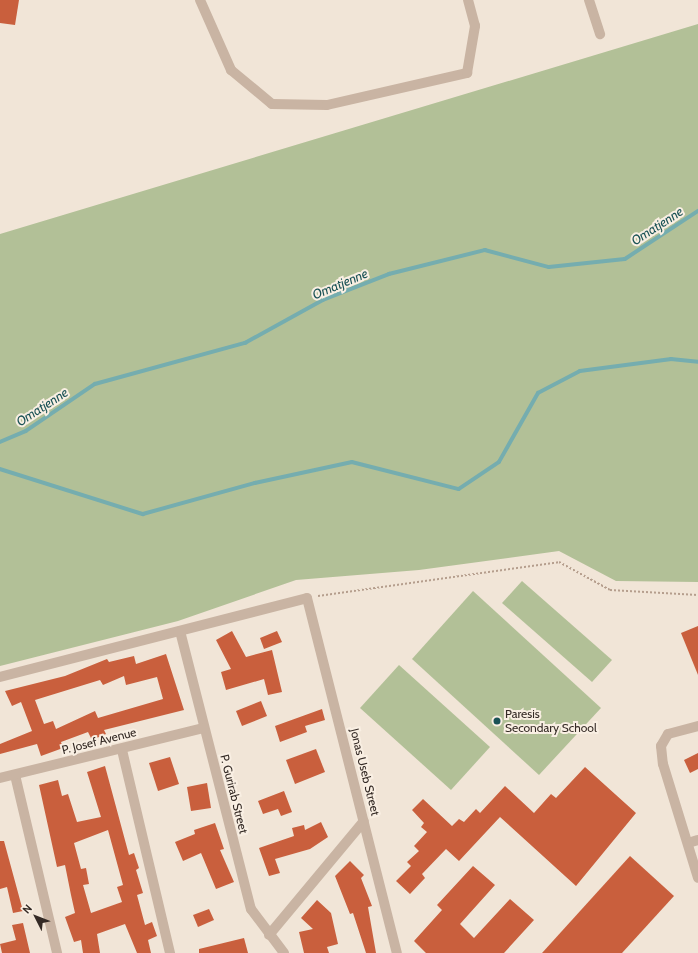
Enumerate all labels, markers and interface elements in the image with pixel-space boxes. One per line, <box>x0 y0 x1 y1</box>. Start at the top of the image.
water label: Omatjenne <box>628 204 686 248</box>
water label: Omatjenne <box>310 265 370 303</box>
water label: Omatjenne <box>13 385 71 429</box>
place label: Paresis Secondary School <box>505 707 597 735</box>
marker: Paresis Secondary School <box>492 716 502 726</box>
street label: P. Josef Avenue <box>60 725 138 757</box>
street label: Jonas Useb Street <box>347 727 383 817</box>
street label: P. Gurirab Street <box>217 753 251 835</box>
north arrow <box>16 897 56 937</box>
text: N <box>19 901 35 917</box>

